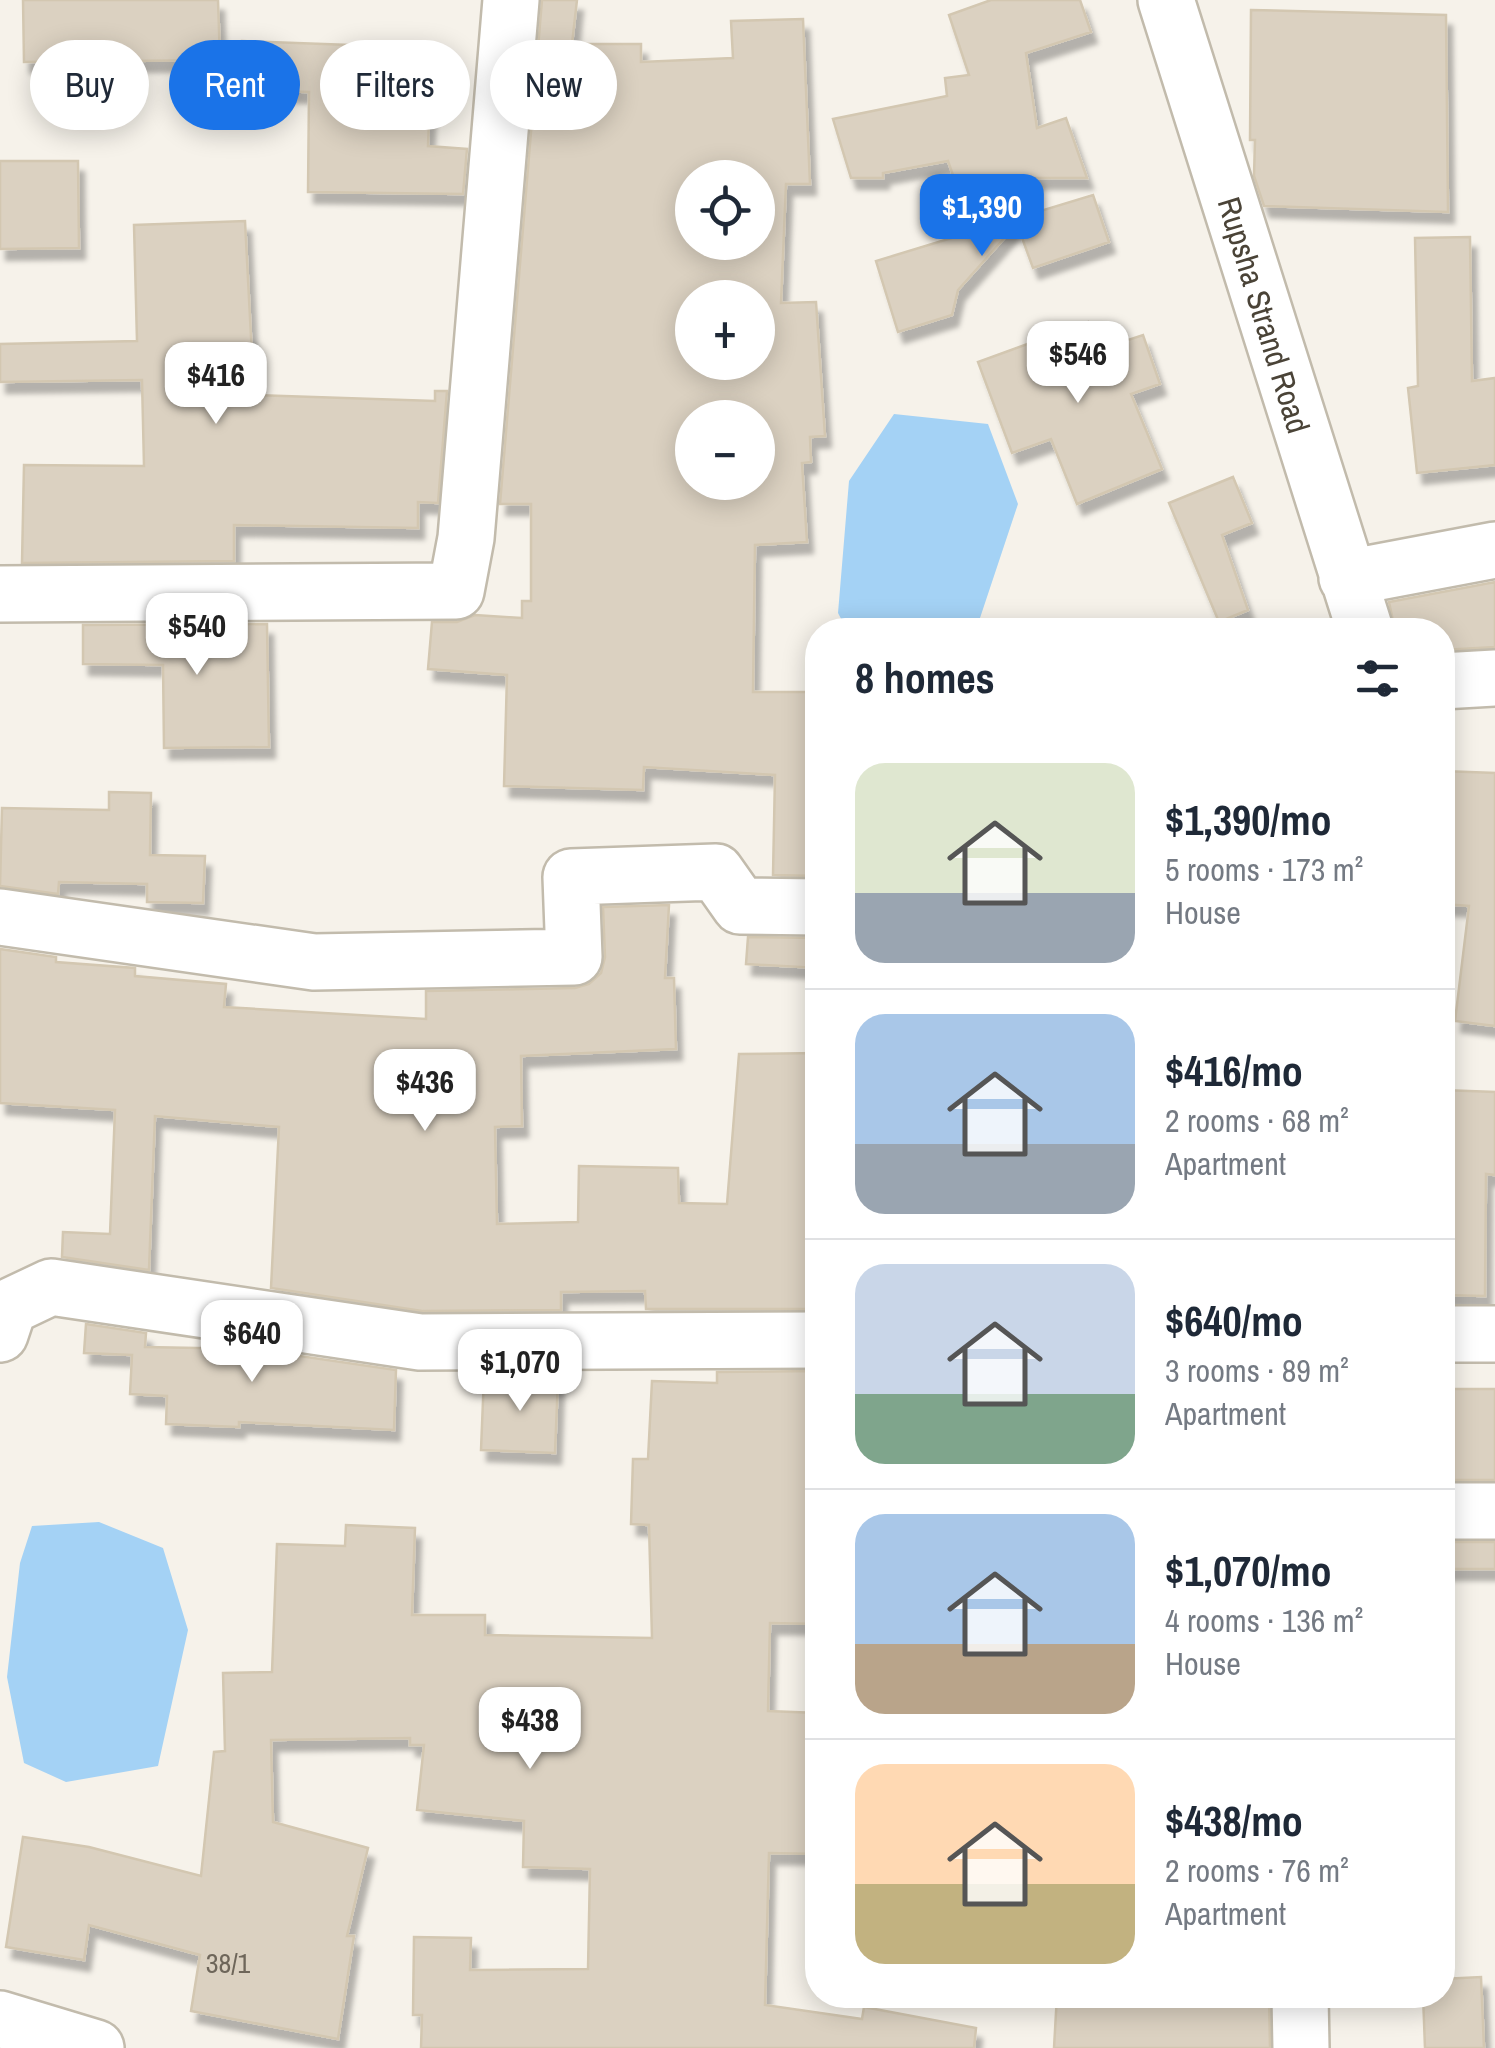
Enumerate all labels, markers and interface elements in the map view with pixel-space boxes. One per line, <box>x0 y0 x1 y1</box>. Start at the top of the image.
chip: Buy <box>30 40 149 130</box>
chip: Rent <box>169 40 300 130</box>
chip: Filters <box>320 40 470 130</box>
chip: New <box>490 40 617 130</box>
map controls <box>675 160 775 500</box>
button: locate <box>675 160 775 260</box>
pin: $1,390 <box>901 174 1063 259</box>
text: $1,390 <box>942 185 1022 228</box>
street label: Rupsha Strand Road <box>1208 192 1320 438</box>
button: + <box>675 280 775 380</box>
pin: $546 <box>1019 321 1137 406</box>
text: $546 <box>1049 332 1107 375</box>
pin: $416 <box>157 342 275 427</box>
text: $416 <box>187 353 245 396</box>
button: − <box>675 400 775 500</box>
pin: $540 <box>138 593 256 678</box>
text: $540 <box>168 604 226 647</box>
text: 8 homes <box>855 650 995 706</box>
icon: filters <box>1350 651 1405 706</box>
text: $1,390/mo <box>1165 792 1332 848</box>
icon: home <box>935 803 1055 923</box>
text: 5 rooms · 173 m² <box>1165 848 1363 891</box>
text: House <box>1165 891 1241 934</box>
text: $416/mo <box>1165 1043 1303 1099</box>
pin: $436 <box>366 1049 484 1134</box>
icon: home <box>935 1054 1055 1174</box>
text: $436 <box>396 1060 454 1103</box>
text: 2 rooms · 68 m² <box>1165 1099 1349 1142</box>
text: Apartment <box>1165 1142 1286 1185</box>
text: $640/mo <box>1165 1293 1303 1349</box>
pin: $640 <box>193 1300 311 1385</box>
icon: home <box>935 1304 1055 1424</box>
text: $640 <box>223 1311 281 1354</box>
pin: $1,070 <box>439 1329 601 1414</box>
text: $1,070 <box>480 1340 560 1383</box>
text: 3 rooms · 89 m² <box>1165 1349 1349 1392</box>
text: Apartment <box>1165 1392 1286 1435</box>
text: $1,070/mo <box>1165 1543 1332 1599</box>
icon: home <box>935 1554 1055 1674</box>
text: 4 rooms · 136 m² <box>1165 1599 1363 1642</box>
text: House <box>1165 1642 1241 1685</box>
pin: $438 <box>471 1687 589 1772</box>
text: $438 <box>501 1698 559 1741</box>
text: $438/mo <box>1165 1793 1303 1849</box>
icon: home <box>935 1804 1055 1924</box>
text: 2 rooms · 76 m² <box>1165 1849 1349 1892</box>
text: Apartment <box>1165 1892 1286 1935</box>
house number: 38/1 <box>206 1944 251 1982</box>

